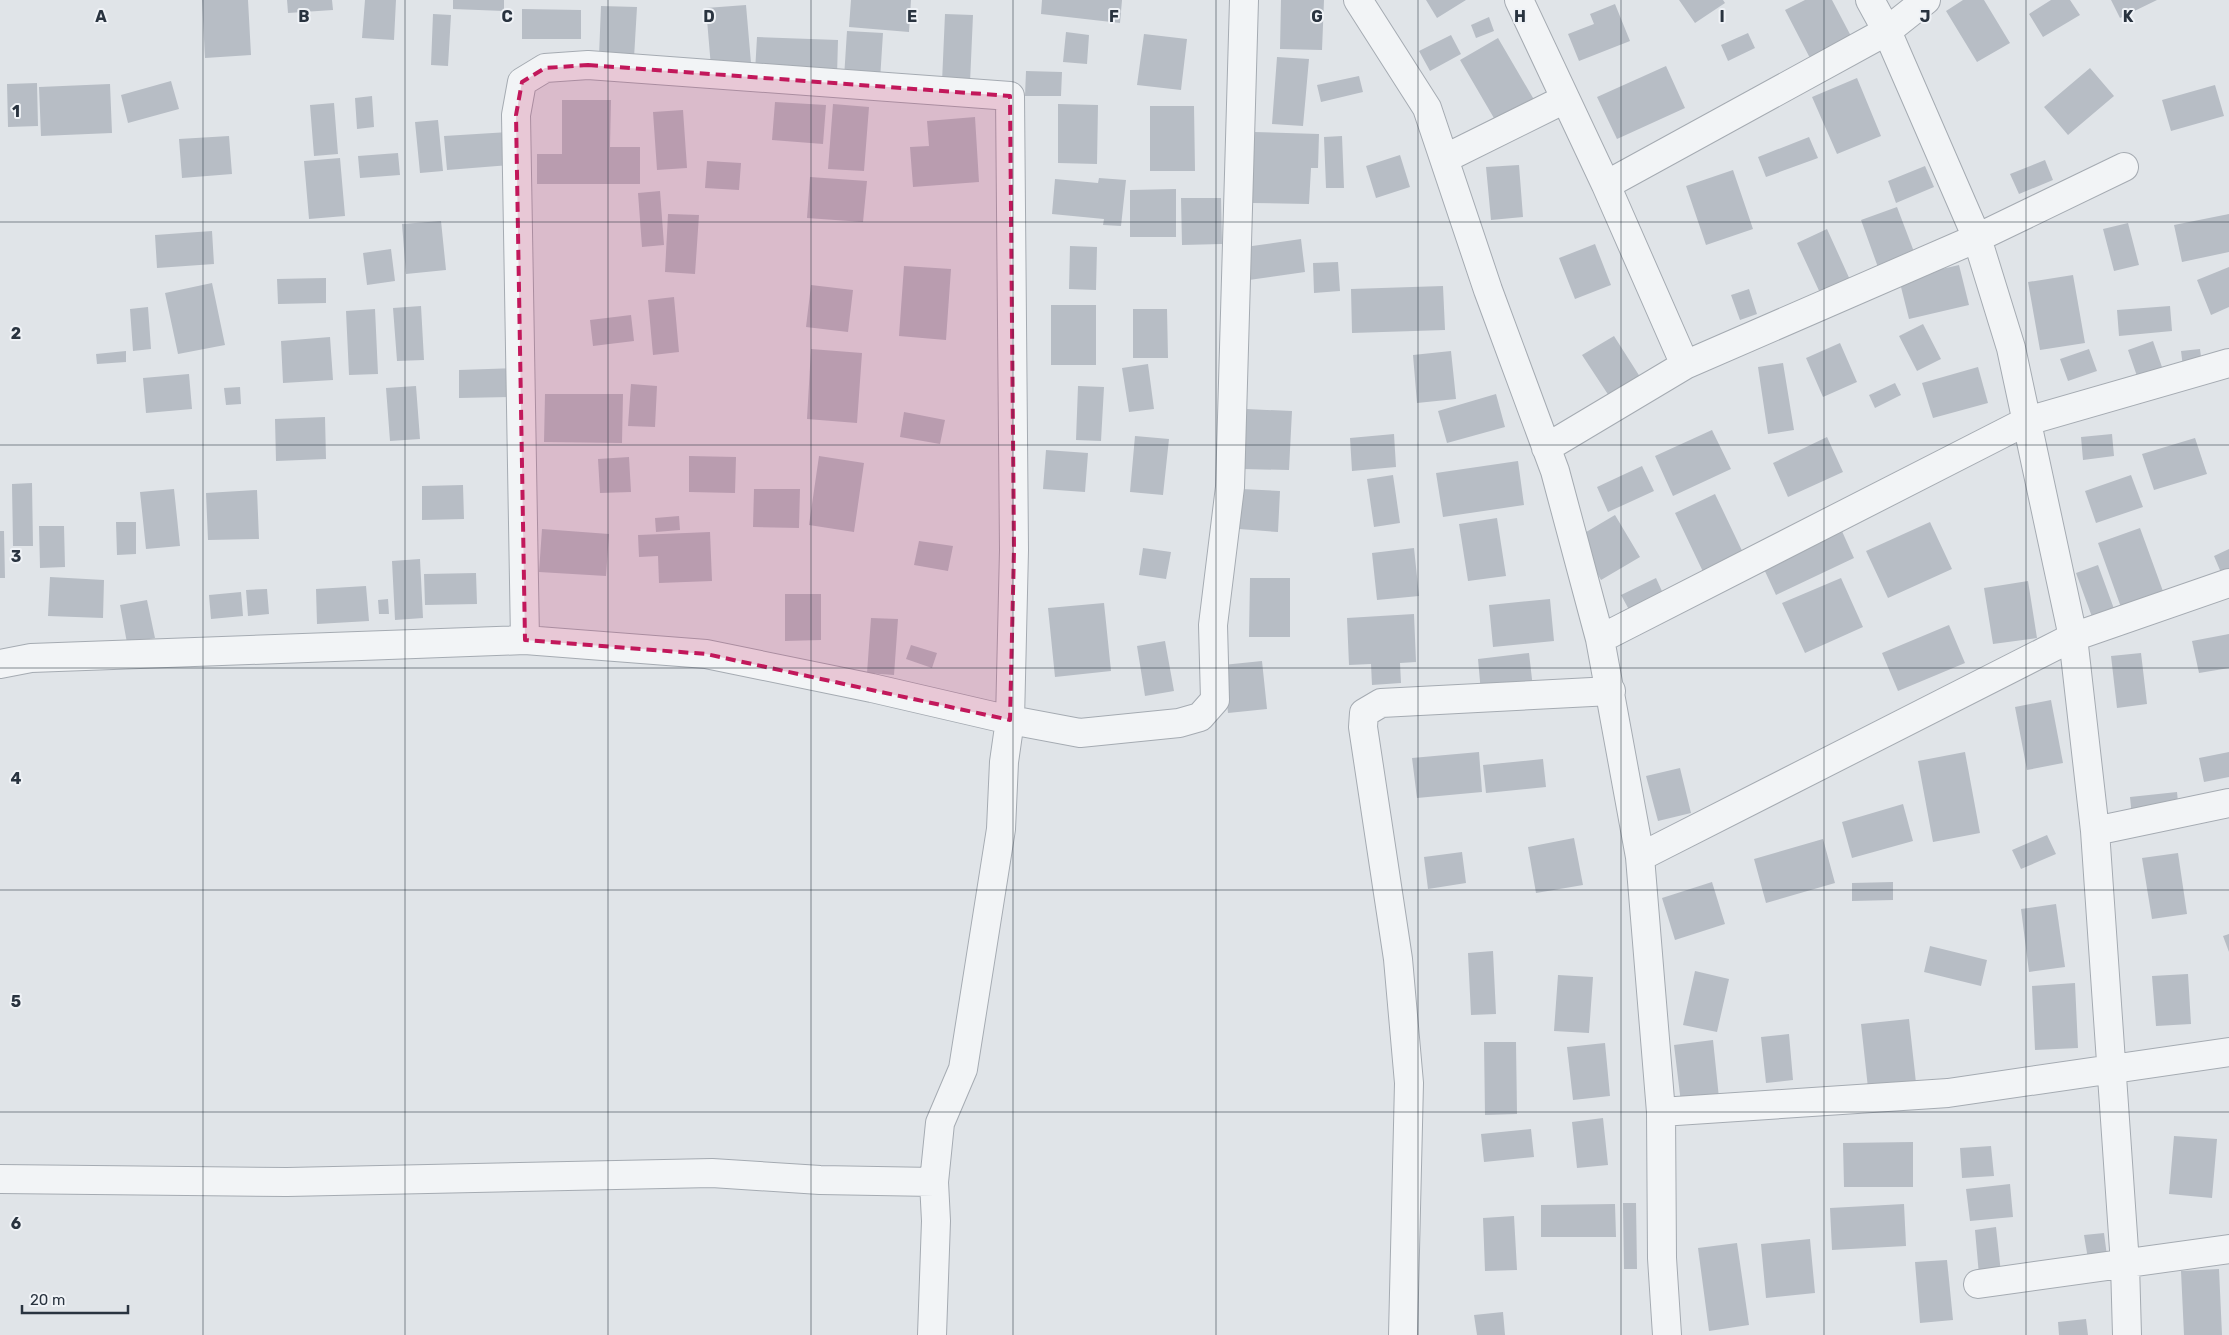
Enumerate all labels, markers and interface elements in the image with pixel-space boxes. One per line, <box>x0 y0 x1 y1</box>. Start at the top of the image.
text: A <box>95 7 107 26</box>
text: B <box>298 7 310 26</box>
text: C <box>501 7 513 26</box>
text: D <box>703 7 715 26</box>
text: E <box>907 7 917 26</box>
text: F <box>1109 7 1119 26</box>
text: G <box>1311 7 1323 26</box>
text: H <box>1514 7 1526 26</box>
text: I <box>1719 7 1725 26</box>
text: J <box>1920 7 1930 26</box>
text: K <box>2123 7 2134 26</box>
text: 1 <box>12 102 20 121</box>
text: 2 <box>11 324 21 343</box>
text: 3 <box>11 547 21 566</box>
text: 4 <box>11 769 22 788</box>
text: 5 <box>11 992 21 1011</box>
text: 6 <box>11 1214 21 1233</box>
scale bar <box>22 1282 129 1314</box>
text: 20 m <box>30 1291 65 1309</box>

